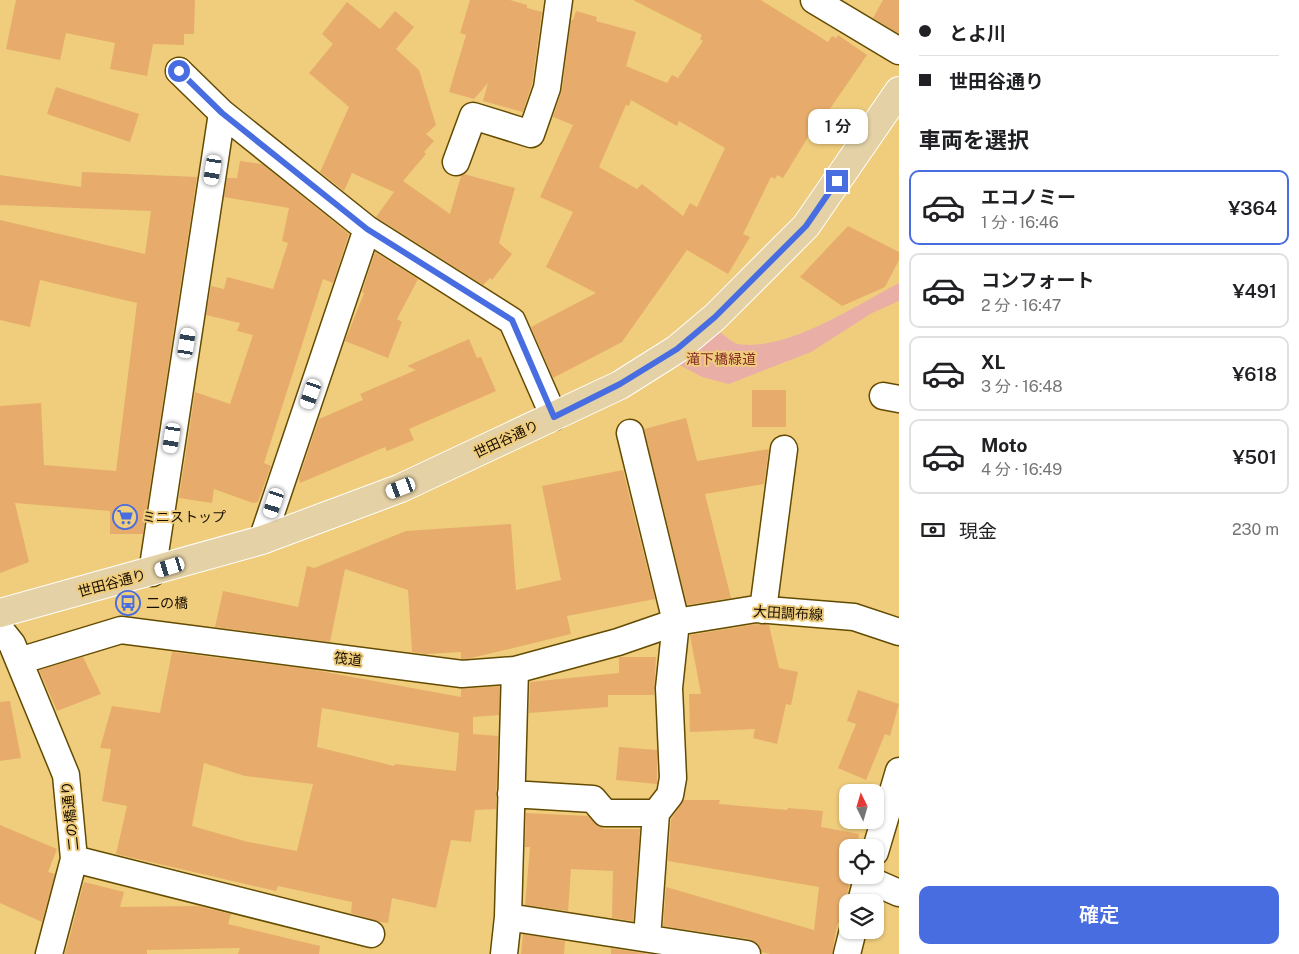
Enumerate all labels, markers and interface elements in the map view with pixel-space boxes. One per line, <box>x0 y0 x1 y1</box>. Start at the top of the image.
text: とよ川 <box>949 22 1006 44</box>
route start <box>168 60 190 82</box>
text: 世田谷通り <box>949 70 1044 92</box>
callout: 1 分 <box>807 109 867 144</box>
text: 1 分 <box>825 117 851 136</box>
text: 車両を選択 <box>919 127 1029 153</box>
car <box>203 154 222 186</box>
route end <box>826 170 848 192</box>
icon: car <box>921 185 966 230</box>
text: エコノミー <box>981 186 1076 208</box>
text: ¥364 <box>1228 197 1277 219</box>
text: 1 分 · 16:46 <box>981 213 1059 232</box>
icon: car <box>921 268 966 313</box>
text: コンフォート <box>981 269 1094 291</box>
text: ¥491 <box>1232 280 1277 302</box>
text: 2 分 · 16:47 <box>981 296 1061 315</box>
car <box>177 327 196 359</box>
park label: 滝下橋緑道 <box>686 351 756 367</box>
icon: car <box>921 351 966 396</box>
text: XL <box>981 351 1006 373</box>
text: ¥618 <box>1232 363 1277 385</box>
car <box>299 377 322 411</box>
text: 3 分 · 16:48 <box>981 377 1063 396</box>
street label: 世田谷通り <box>471 417 541 461</box>
car <box>162 422 181 454</box>
icon: car <box>921 434 966 479</box>
text: Moto <box>981 434 1027 456</box>
text: ¥501 <box>1232 446 1277 468</box>
text: 4 分 · 16:49 <box>981 460 1062 479</box>
car <box>384 476 417 500</box>
car <box>262 486 285 520</box>
supermarket icon: ミニストップ <box>112 504 138 530</box>
place label: ミニストップ <box>142 509 226 525</box>
icon: cash <box>919 516 947 544</box>
text: 現金 <box>959 520 997 542</box>
text: 230 m <box>1232 520 1279 539</box>
car <box>153 555 186 579</box>
street label: 世田谷通り <box>76 566 148 600</box>
bus stop icon: 二の橋 <box>115 590 141 616</box>
place label: 二の橋 <box>146 595 188 611</box>
street label: 大田調布線 <box>753 603 823 623</box>
street label: 筏道 <box>333 649 363 669</box>
street label: 二の橋通り <box>58 780 82 852</box>
north arrow <box>839 784 884 829</box>
map controls <box>839 784 884 939</box>
button: locate <box>839 839 884 884</box>
button: 確定 <box>919 886 1279 944</box>
button: layers <box>839 894 884 939</box>

